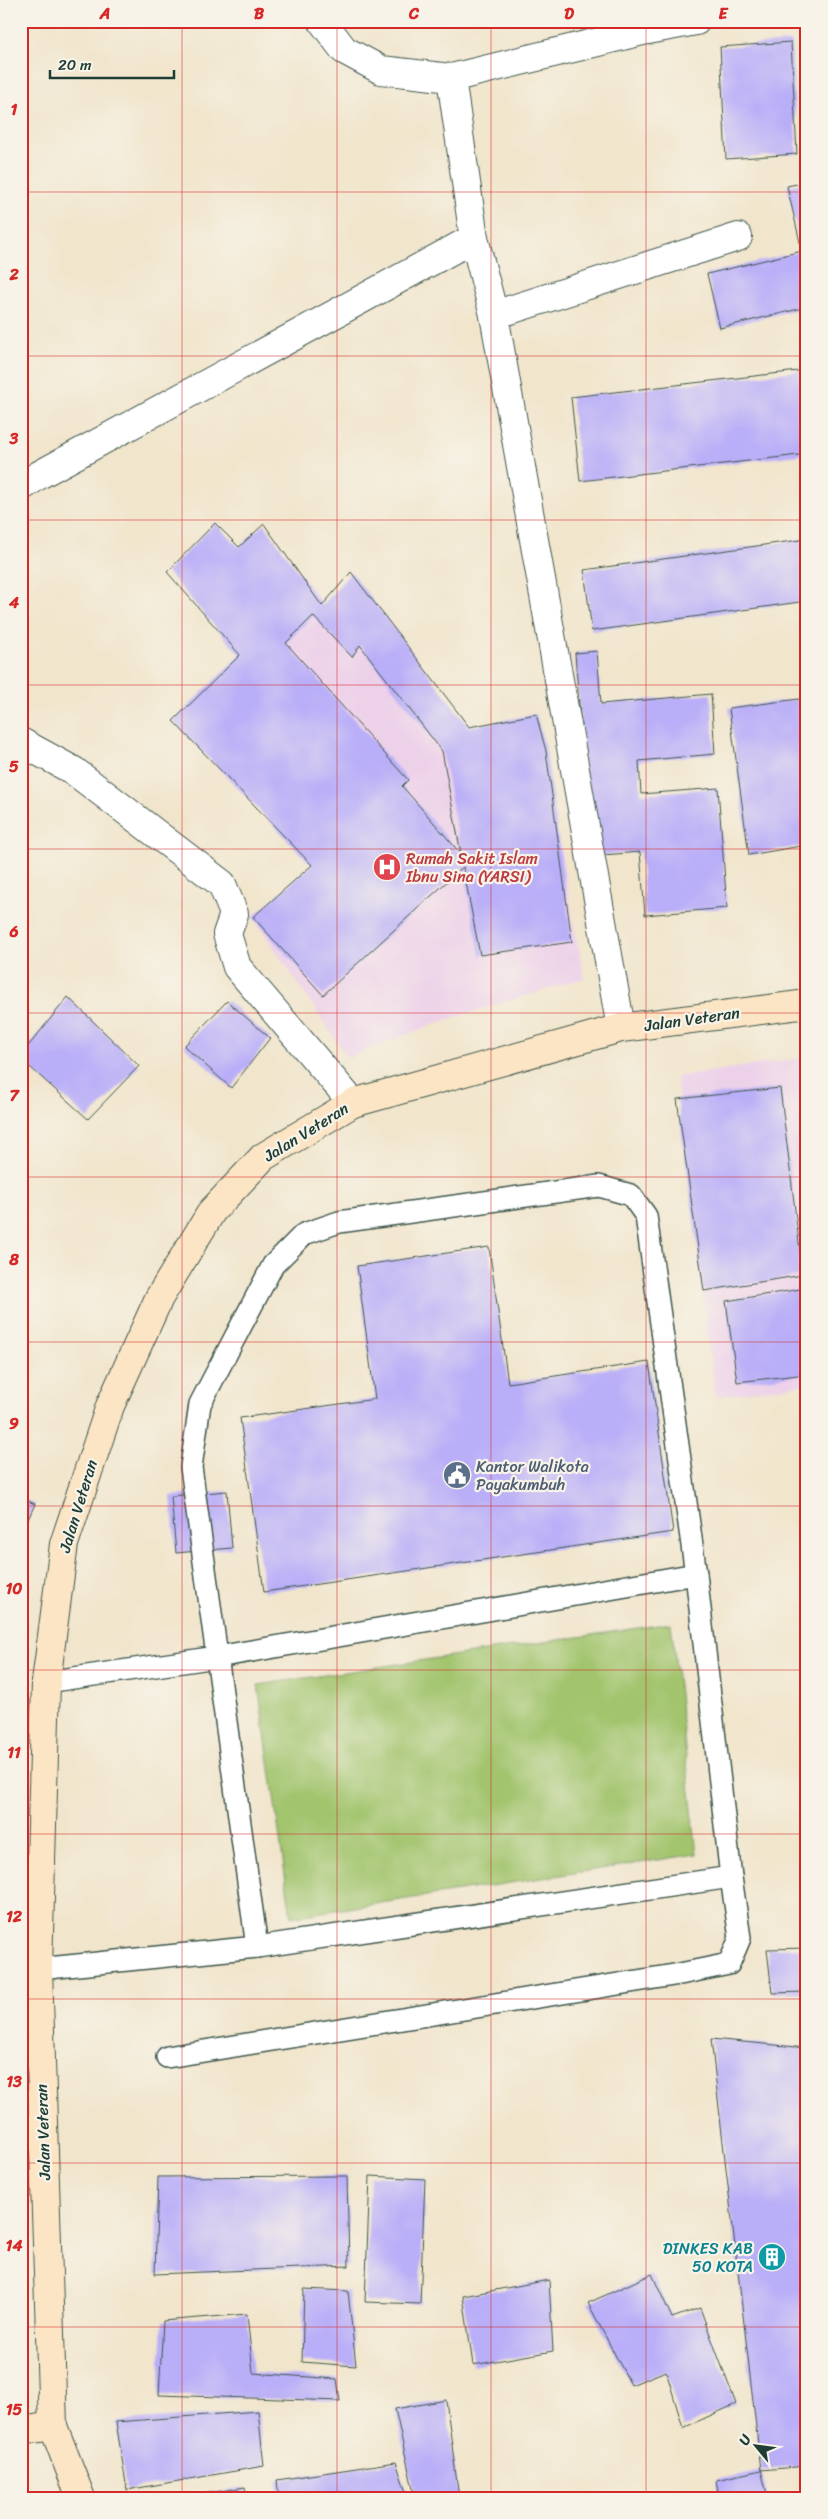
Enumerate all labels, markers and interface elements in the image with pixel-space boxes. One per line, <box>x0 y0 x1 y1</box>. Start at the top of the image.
text: A <box>99 0 110 28</box>
text: B <box>254 0 265 28</box>
text: C <box>408 0 420 28</box>
text: D <box>564 0 574 28</box>
text: E <box>719 0 729 28</box>
scale bar <box>50 48 174 80</box>
text: 20 m <box>58 52 92 78</box>
text: 1 <box>11 95 18 124</box>
text: 2 <box>8 260 19 289</box>
text: 3 <box>9 424 19 453</box>
text: 4 <box>8 588 19 617</box>
text: 5 <box>9 752 19 781</box>
place label: Rumah Sakit Islam Ibnu Sina (YARSI) <box>405 844 538 891</box>
hospital icon: Rumah Sakit Islam Ibnu Sina (YARSI) <box>372 852 402 882</box>
text: 6 <box>8 917 19 946</box>
street label: Jalan Veteran <box>641 998 742 1040</box>
text: 7 <box>9 1081 20 1110</box>
street label: Jalan Veteran <box>257 1094 355 1170</box>
text: 8 <box>8 1245 19 1274</box>
text: 9 <box>9 1409 19 1438</box>
place label: Kantor Walikota Payakumbuh <box>476 1452 589 1499</box>
street label: Jalan Veteran <box>50 1455 106 1557</box>
public building icon: Kantor Walikota Payakumbuh <box>442 1460 472 1490</box>
text: 10 <box>6 1574 22 1603</box>
text: 11 <box>7 1738 21 1767</box>
text: 12 <box>6 1902 23 1931</box>
text: 13 <box>6 2067 22 2096</box>
street label: Jalan Veteran <box>27 2083 59 2181</box>
text: 14 <box>6 2231 22 2260</box>
place label: DINKES KAB 50 KOTA <box>663 2234 753 2281</box>
building icon: DINKES KAB 50 KOTA <box>757 2242 787 2272</box>
text: 15 <box>6 2395 23 2424</box>
north arrow <box>730 2422 780 2472</box>
text: U <box>732 2429 759 2450</box>

